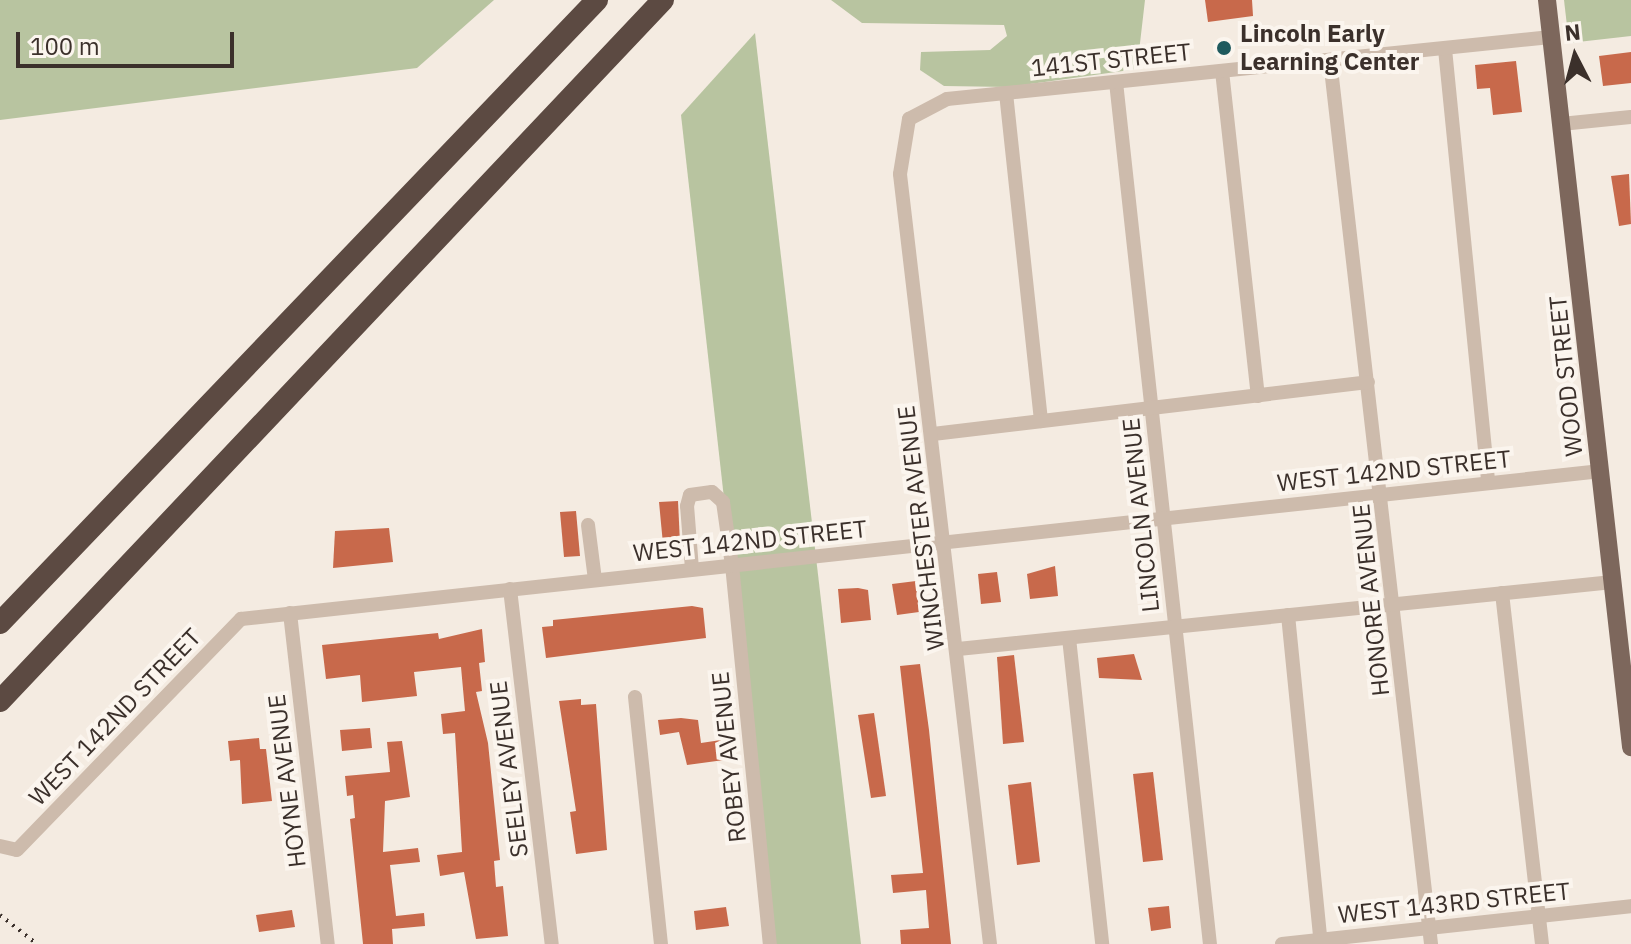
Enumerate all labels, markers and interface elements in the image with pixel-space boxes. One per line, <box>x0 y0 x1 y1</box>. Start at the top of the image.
scale bar <box>20 16 238 66</box>
north arrow <box>1535 16 1615 96</box>
text: N <box>1563 16 1582 47</box>
place label: Lincoln Early Learning Center <box>1240 20 1419 76</box>
text: 100 m <box>30 30 100 62</box>
street label: 141ST STREET <box>1030 37 1192 83</box>
marker: Lincoln Early Learning Center <box>1215 39 1233 57</box>
street label: WOOD STREET <box>1543 294 1589 458</box>
street label: WINCHESTER AVENUE <box>892 404 950 652</box>
street label: LINCOLN AVENUE <box>1116 416 1166 614</box>
street label: WEST 142ND STREET <box>1276 444 1512 498</box>
street label: HONORE AVENUE <box>1347 502 1395 698</box>
street label: WEST 142ND STREET <box>632 514 868 568</box>
street label: WEST 142ND STREET <box>23 623 207 811</box>
street label: ROBEY AVENUE <box>706 670 752 844</box>
street label: SEELEY AVENUE <box>484 679 534 859</box>
street label: HOYNE AVENUE <box>262 693 312 869</box>
street label: WEST 143RD STREET <box>1337 876 1571 930</box>

